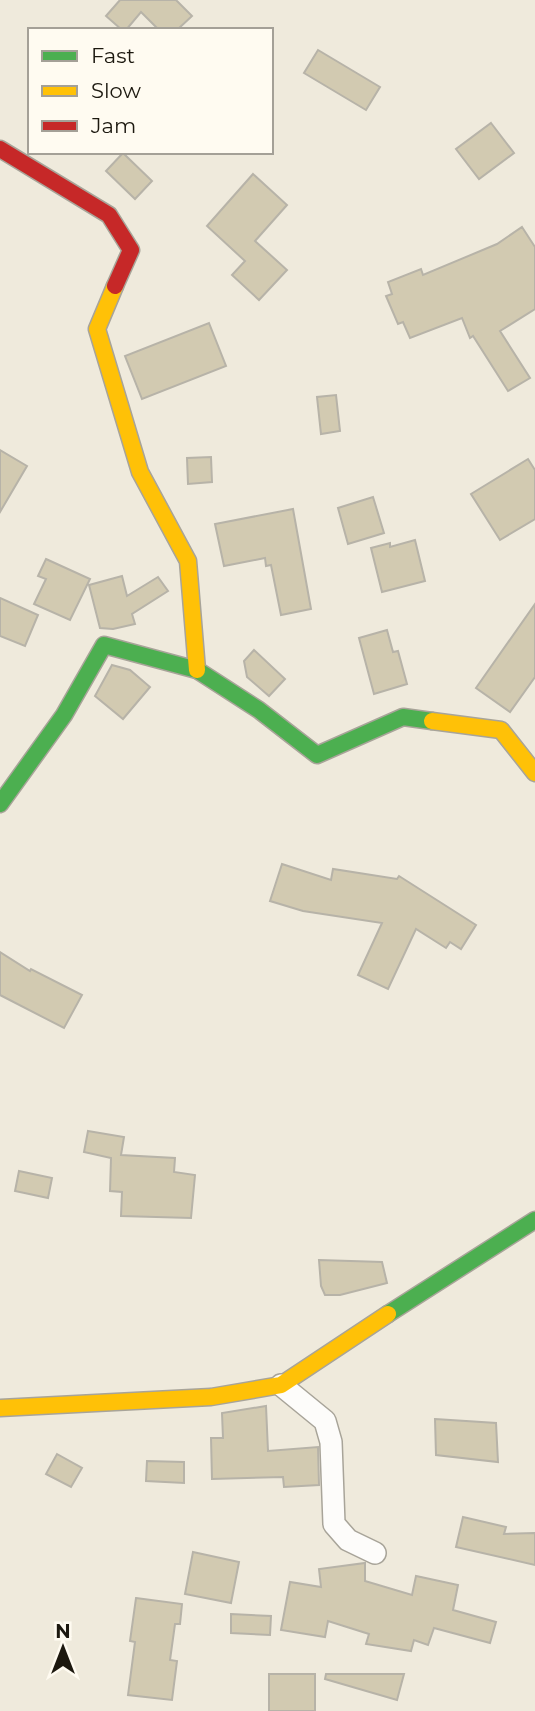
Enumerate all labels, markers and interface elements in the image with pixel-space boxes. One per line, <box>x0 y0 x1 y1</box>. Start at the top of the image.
legend <box>28 28 273 154</box>
text: Fast <box>91 43 135 68</box>
text: Slow <box>91 78 141 103</box>
text: Jam <box>90 113 136 138</box>
north arrow <box>28 1613 98 1683</box>
text: N <box>55 1620 71 1643</box>

